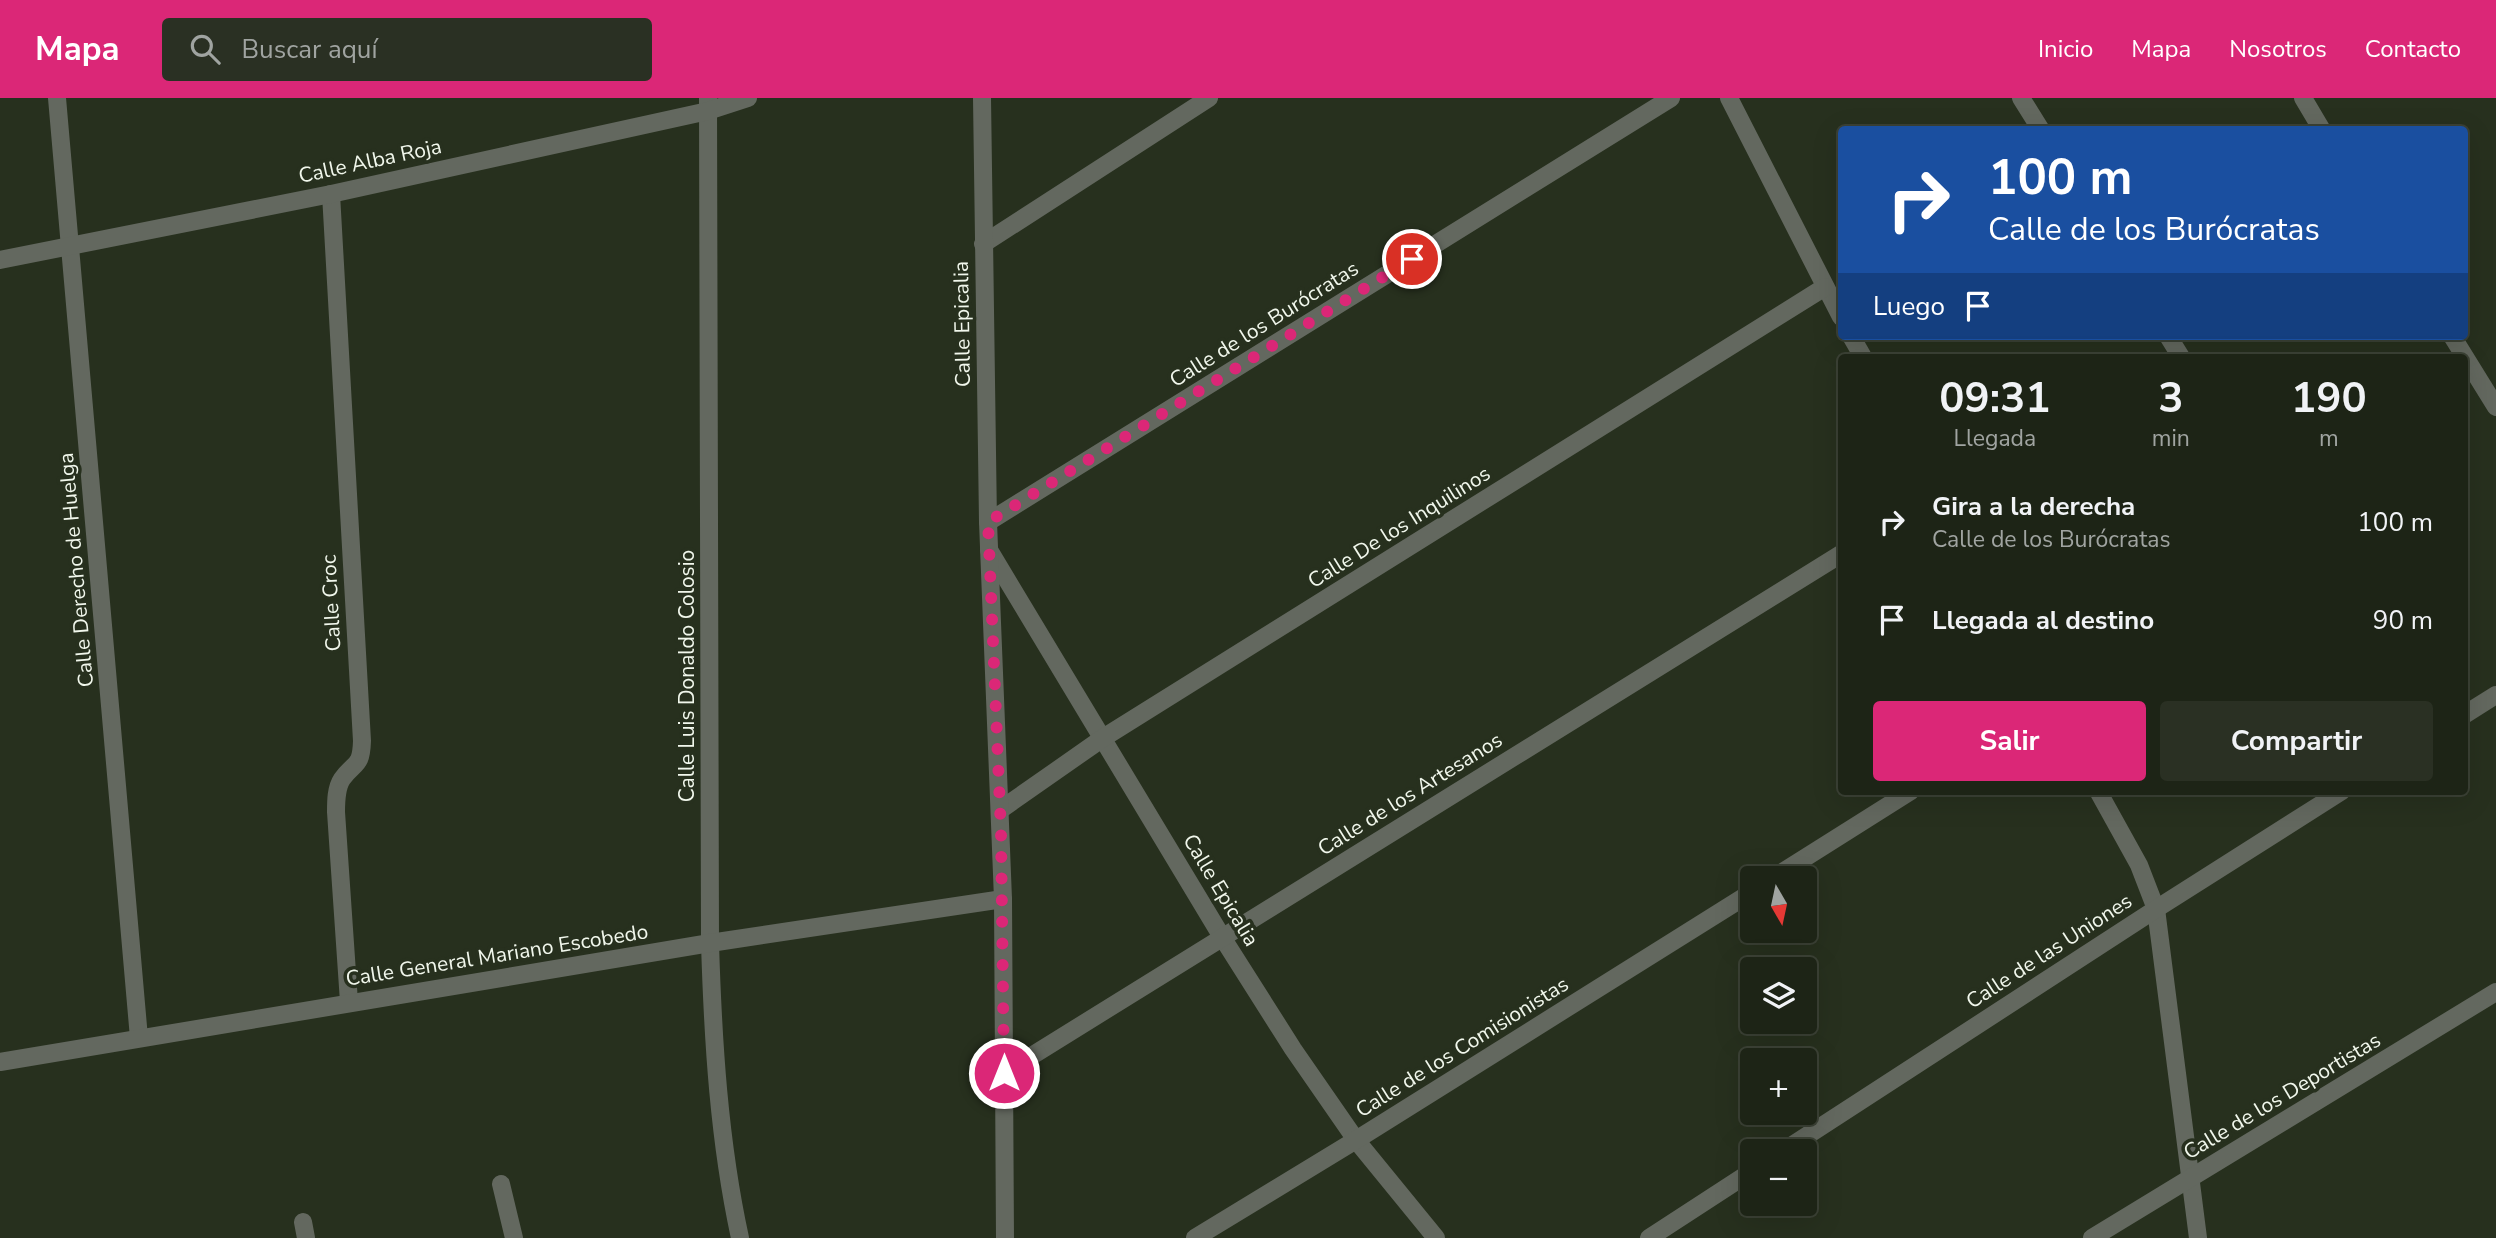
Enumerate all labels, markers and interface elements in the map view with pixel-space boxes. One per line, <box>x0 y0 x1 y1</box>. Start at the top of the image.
search box <box>162 18 652 81</box>
text: Mapa <box>35 27 120 72</box>
icon: search <box>186 30 224 68</box>
text: Buscar aquí <box>242 32 377 67</box>
text: Inicio <box>2038 33 2093 65</box>
text: Mapa <box>2131 33 2191 65</box>
text: Nosotros <box>2229 33 2327 65</box>
text: Contacto <box>2365 33 2461 65</box>
street label: Calle Alba Roja <box>296 132 444 190</box>
text: 100 m <box>1988 144 2132 211</box>
icon: right <box>1873 154 1964 245</box>
text: Calle de los Burócratas <box>1988 208 2320 251</box>
pin <box>1382 229 1442 289</box>
icon: arrive <box>1393 240 1431 278</box>
street label: Calle de los Burócratas <box>1164 254 1364 394</box>
street label: Calle Epicalia <box>947 261 977 387</box>
icon: arrive <box>1959 287 1997 325</box>
text: Luego <box>1873 289 1945 324</box>
text: 09:31 <box>1939 370 2050 427</box>
text: 3 <box>2158 370 2183 427</box>
text: 190 <box>2291 370 2367 427</box>
text: Llegada <box>1954 423 2036 454</box>
text: min <box>2152 423 2190 454</box>
text: m <box>2319 423 2339 454</box>
street label: Calle Derecho de Huelga <box>52 452 100 688</box>
street label: Calle De los Inquilinos <box>1302 459 1496 595</box>
text: Gira a la derecha <box>1932 489 2135 524</box>
icon: right <box>1873 503 1911 541</box>
text: 100 m <box>2357 505 2433 540</box>
text: Calle de los Burócratas <box>1932 524 2171 555</box>
street label: Calle Luis Donaldo Colosio <box>673 550 701 802</box>
street label: Calle Croc <box>314 554 348 652</box>
icon: arrive <box>1873 601 1911 639</box>
text: Llegada al destino <box>1932 603 2154 638</box>
text: 90 m <box>2373 603 2433 638</box>
button: Salir <box>1873 701 2146 781</box>
button: Compartir <box>2160 701 2433 781</box>
street label: Calle de los Artesanos <box>1312 726 1508 862</box>
street label: Calle Epicalia <box>1177 829 1265 951</box>
north arrow <box>1740 866 1816 943</box>
map controls <box>1740 866 1817 1216</box>
street label: Calle de las Uniones <box>1961 887 2137 1015</box>
street label: Calle General Mariano Escobedo <box>344 917 650 993</box>
button: layers <box>1740 957 1817 1034</box>
street label: Calle de los Comisionistas <box>1350 970 1574 1124</box>
street label: Calle de los Deportistas <box>2178 1026 2386 1166</box>
position arrow <box>967 1036 1041 1110</box>
button: + <box>1740 1048 1817 1125</box>
button: − <box>1740 1139 1817 1216</box>

